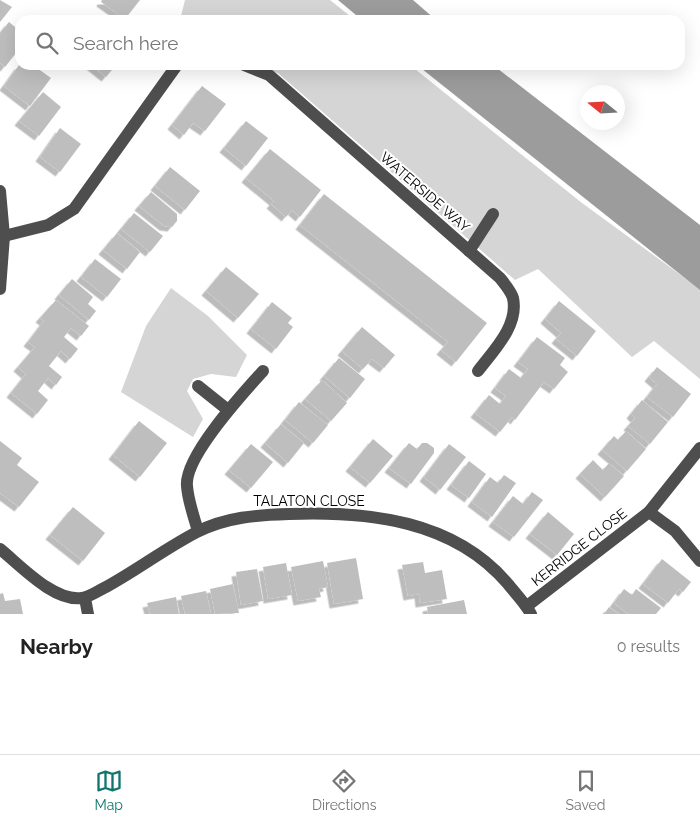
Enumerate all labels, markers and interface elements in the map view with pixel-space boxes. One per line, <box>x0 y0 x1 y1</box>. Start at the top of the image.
search box <box>15 15 685 70</box>
icon: search <box>33 29 61 57</box>
text: Search here <box>73 32 179 54</box>
north arrow <box>580 85 625 130</box>
street label: WATERSIDE WAY <box>377 149 473 235</box>
street label: TALATON CLOSE <box>253 493 365 509</box>
street label: KERRIDGE CLOSE <box>528 505 630 589</box>
text: Nearby <box>20 634 93 659</box>
text: 0 results <box>617 637 680 656</box>
tab: Map <box>94 767 123 813</box>
tab: Directions <box>312 767 377 813</box>
tab: Saved <box>565 767 606 813</box>

